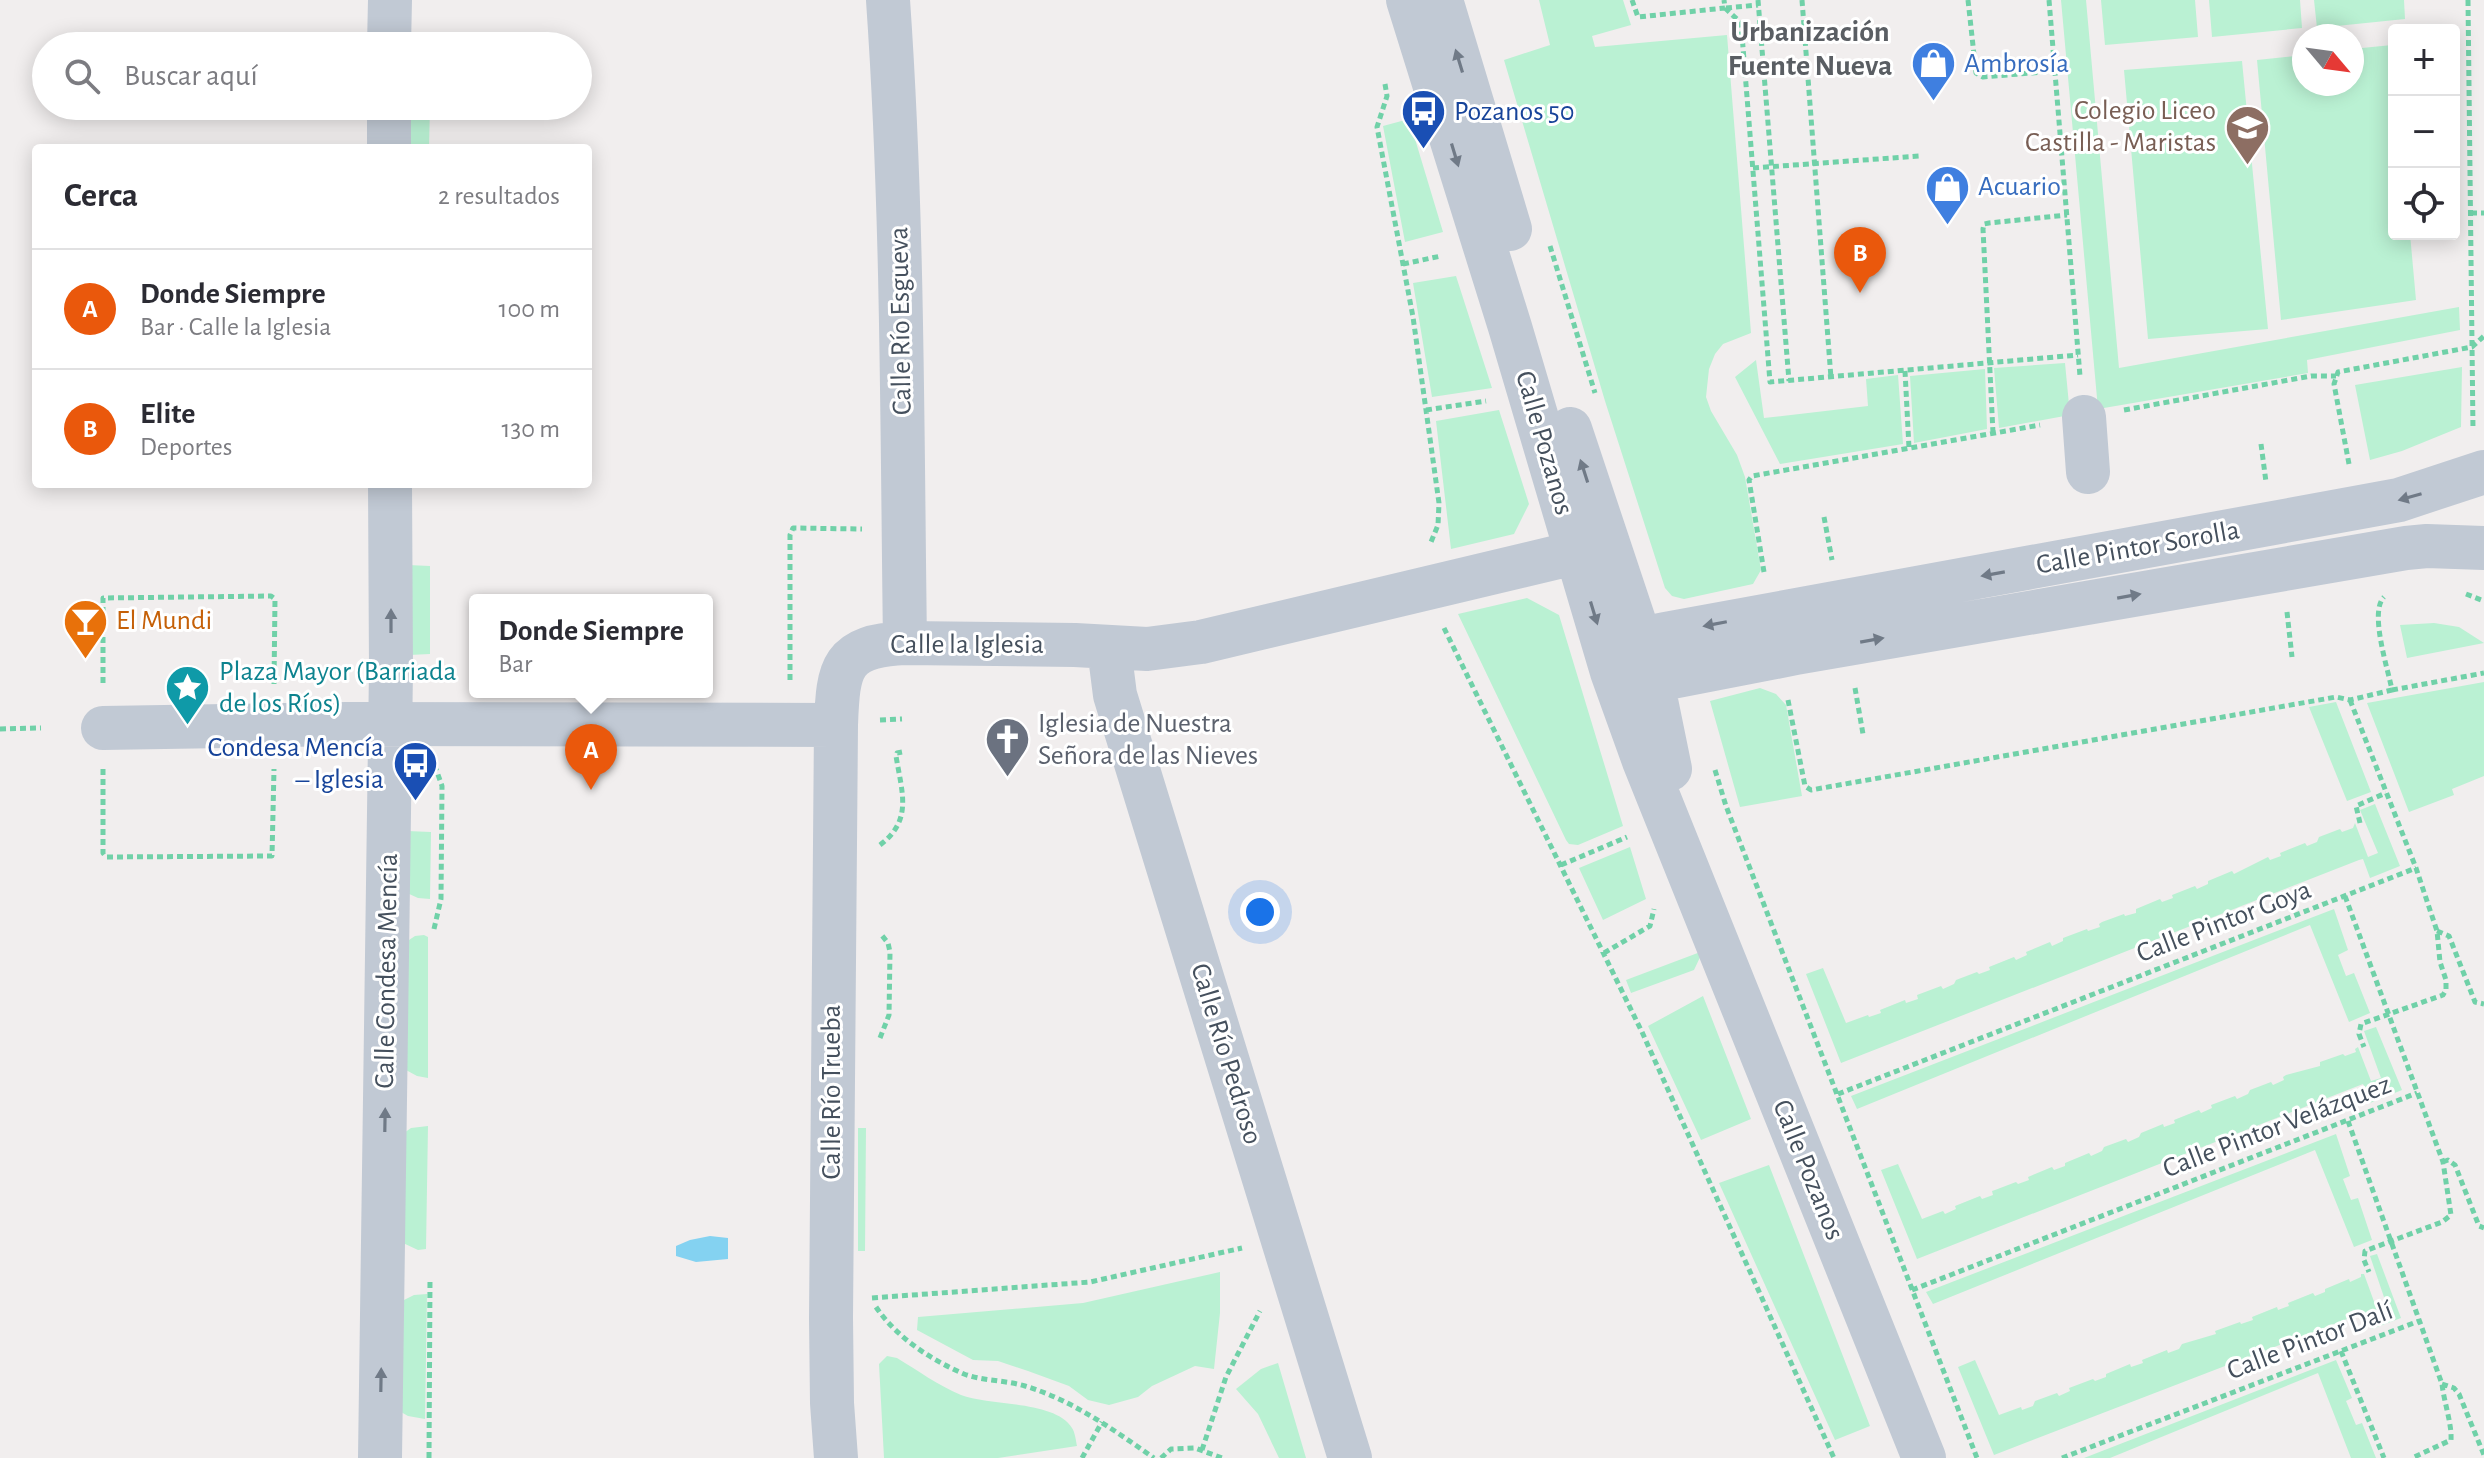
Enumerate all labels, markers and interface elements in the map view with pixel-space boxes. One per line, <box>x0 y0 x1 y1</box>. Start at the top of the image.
district label: Urbanización Fuente Nueva <box>1728 17 1892 81</box>
north arrow <box>2292 24 2364 96</box>
map controls <box>2388 24 2460 240</box>
button: + <box>2388 24 2460 96</box>
search box <box>32 32 592 120</box>
shop icon: Ambrosía <box>1909 40 1957 103</box>
one-way arrow <box>1452 49 1465 73</box>
place label: Ambrosía <box>1964 50 2069 78</box>
icon: search <box>60 54 104 98</box>
text: Buscar aquí <box>124 61 258 91</box>
bus stop icon: Pozanos 50 <box>1399 88 1447 151</box>
button: − <box>2388 96 2460 168</box>
place label: Colegio Liceo Castilla - Maristas <box>2025 97 2216 157</box>
place label: Pozanos 50 <box>1454 98 1575 126</box>
school or university icon: Colegio Liceo Castilla - Maristas <box>2223 103 2271 166</box>
one-way arrow <box>1450 143 1462 167</box>
shop icon: Acuario <box>1923 163 1971 226</box>
button: locate <box>2388 168 2460 240</box>
place label: Acuario <box>1978 173 2061 201</box>
text: Cerca <box>64 179 138 213</box>
text: 2 resultados <box>438 183 560 209</box>
street label: Calle Río Esgueva <box>885 226 917 415</box>
pin: B <box>1834 227 1886 293</box>
text: Donde Siempre <box>140 279 326 309</box>
text: A <box>82 296 98 322</box>
text: 100 m <box>499 296 560 322</box>
text: Bar · Calle la Iglesia <box>140 314 331 340</box>
street label: Calle Pozanos <box>1510 368 1578 518</box>
text: Elite <box>140 399 195 429</box>
text: B <box>82 416 98 442</box>
text: 130 m <box>502 416 560 442</box>
text: Deportes <box>140 434 232 460</box>
one-way arrow <box>1577 458 1589 482</box>
one-way arrow <box>2398 491 2422 504</box>
street label: Calle Pintor Sorolla <box>2034 516 2242 580</box>
one-way arrow <box>1980 568 2005 580</box>
one-way arrow <box>2116 589 2141 602</box>
popup <box>469 594 713 698</box>
bar icon: El Mundi <box>61 597 109 660</box>
one-way arrow <box>1588 601 1601 625</box>
place label: El Mundi <box>116 607 212 635</box>
one-way arrow <box>385 608 397 633</box>
text: Donde Siempre <box>498 616 684 646</box>
one-way arrow <box>1702 618 1727 631</box>
street label: Calle la Iglesia <box>890 631 1044 659</box>
one-way arrow <box>1860 633 1885 645</box>
text: Bar <box>498 651 532 677</box>
place label: Plaza Mayor (Barriada de los Ríos) <box>219 658 457 718</box>
place icon: Plaza Mayor (Barriada de los Ríos) <box>164 664 212 727</box>
place label: Iglesia de Nuestra Señora de las Nieves <box>1038 710 1258 770</box>
church icon: Iglesia de Nuestra Señora de las Nieves <box>983 716 1031 779</box>
pin: A <box>565 724 617 790</box>
place label: Condesa Mencía – Iglesia <box>207 734 384 794</box>
bus stop icon: Condesa Mencía – Iglesia <box>391 740 439 803</box>
street label: Calle Condesa Mencía <box>371 853 403 1089</box>
street label: Calle Pintor Goya <box>2133 876 2315 968</box>
your location <box>1240 892 1280 932</box>
street label: Calle Río Pedroso <box>1185 960 1267 1148</box>
street label: Calle Río Trueba <box>818 1004 846 1180</box>
street label: Calle Pintor Velázquez <box>2159 1071 2395 1183</box>
street label: Calle Pozanos <box>1767 1096 1849 1244</box>
one-way arrow <box>379 1107 391 1132</box>
street label: Calle Pintor Dalí <box>2223 1296 2397 1385</box>
one-way arrow <box>375 1367 388 1392</box>

